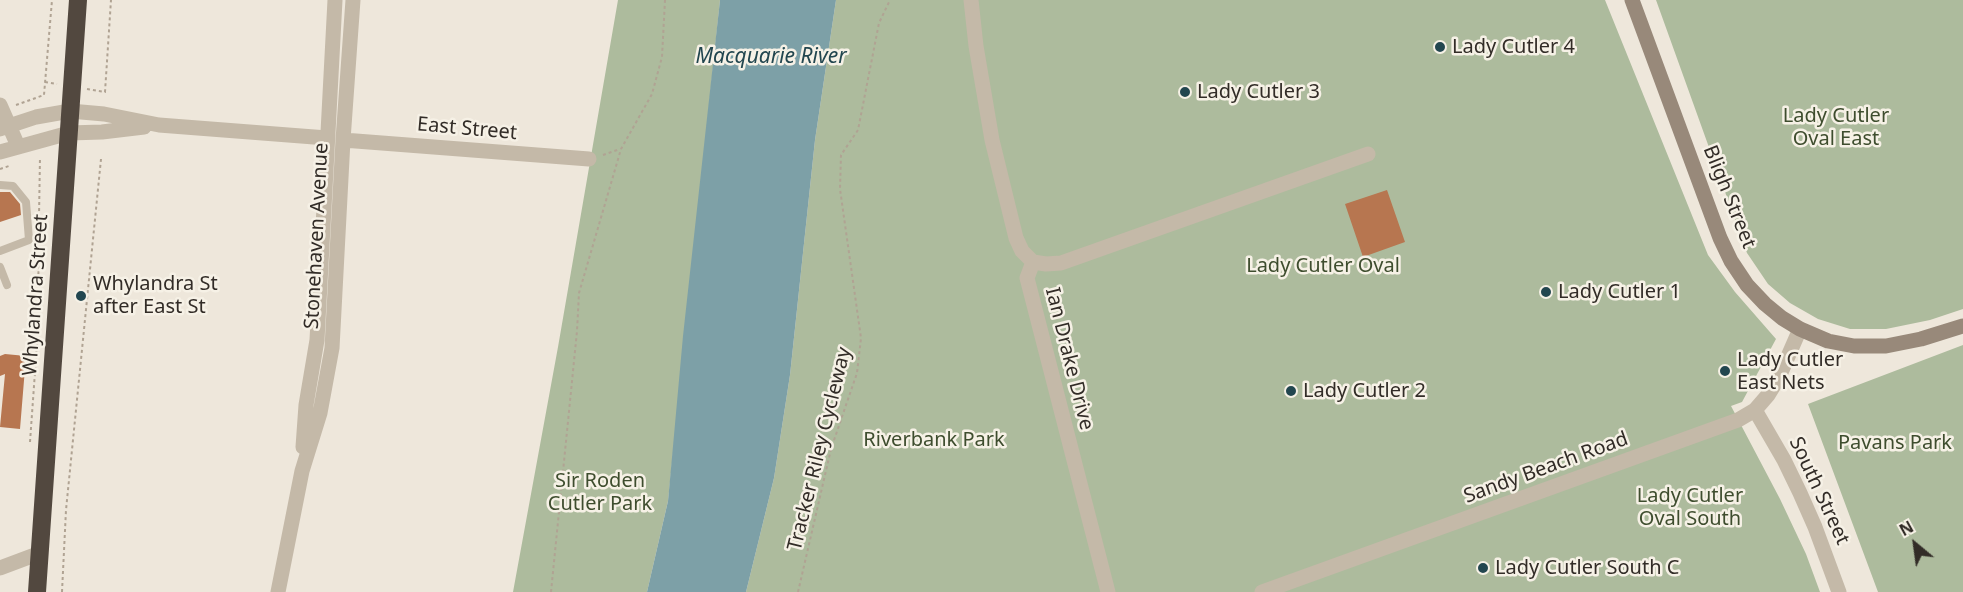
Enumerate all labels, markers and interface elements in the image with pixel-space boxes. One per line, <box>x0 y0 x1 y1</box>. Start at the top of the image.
place label: Lady Cutler 4 <box>1452 35 1575 59</box>
marker: Lady Cutler 4 <box>1433 40 1447 54</box>
water label: Macquarie River <box>695 44 847 70</box>
place label: Lady Cutler 3 <box>1197 80 1320 104</box>
marker: Lady Cutler 3 <box>1178 85 1192 99</box>
park label: Lady Cutler Oval East <box>1783 104 1889 151</box>
street label: East Street <box>416 113 518 145</box>
street label: Stonehaven Avenue <box>300 142 334 330</box>
street label: Bligh Street <box>1697 142 1761 252</box>
street label: Whylandra Street <box>18 213 54 377</box>
park label: Lady Cutler Oval <box>1246 254 1400 278</box>
place label: Whylandra St after East St <box>93 272 218 319</box>
place label: Lady Cutler 1 <box>1558 280 1681 304</box>
street label: Ian Drake Drive <box>1040 285 1098 433</box>
marker: Lady Cutler 1 <box>1539 285 1553 299</box>
marker: Whylandra St after East St <box>74 289 88 303</box>
street label: Tracker Riley Cycleway <box>783 345 857 553</box>
place label: Lady Cutler East Nets <box>1737 348 1843 395</box>
marker: Lady Cutler East Nets <box>1718 364 1732 378</box>
place label: Lady Cutler 2 <box>1303 379 1426 403</box>
marker: Lady Cutler 2 <box>1284 384 1298 398</box>
street label: Sandy Beach Road <box>1461 427 1631 509</box>
park label: Riverbank Park <box>863 428 1005 452</box>
park label: Pavans Park <box>1838 431 1952 455</box>
street label: South Street <box>1784 433 1854 549</box>
park label: Sir Roden Cutler Park <box>548 469 652 516</box>
park label: Lady Cutler Oval South <box>1637 484 1743 531</box>
north arrow <box>1885 514 1945 574</box>
text: N <box>1895 515 1917 541</box>
place label: Lady Cutler South C <box>1495 556 1679 580</box>
marker: Lady Cutler South C <box>1476 561 1490 575</box>

